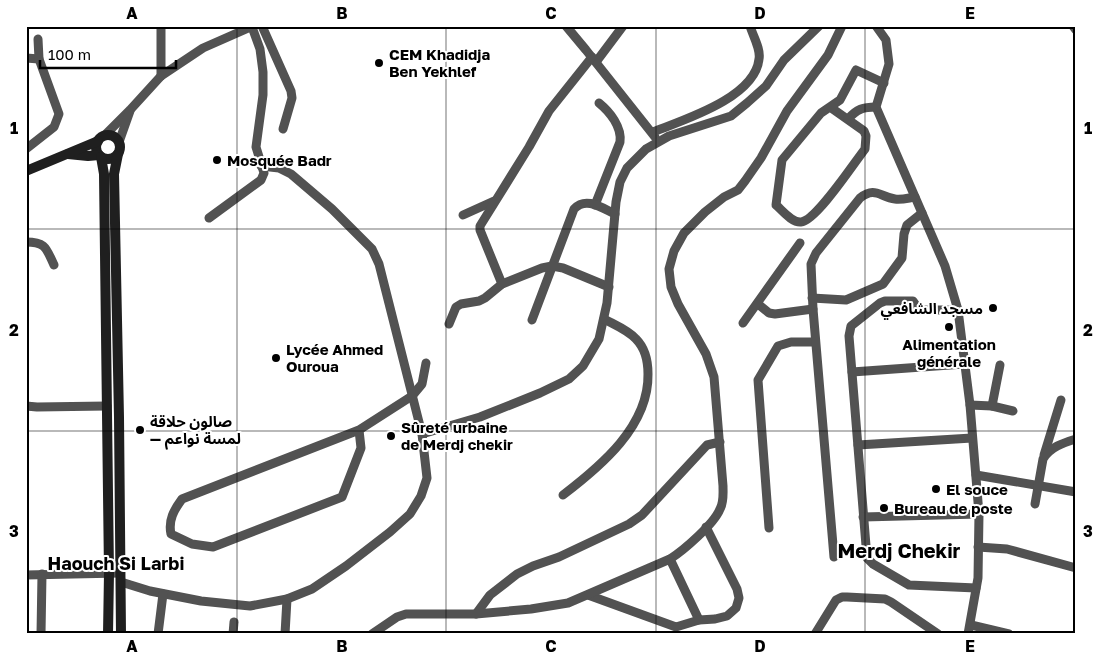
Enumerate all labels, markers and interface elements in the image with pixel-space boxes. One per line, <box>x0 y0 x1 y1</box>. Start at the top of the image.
text: A <box>126 3 138 23</box>
text: B <box>336 3 348 23</box>
text: C <box>545 3 557 23</box>
text: D <box>754 3 766 23</box>
text: E <box>965 3 975 23</box>
scale bar <box>40 38 176 70</box>
text: 100 m <box>48 45 91 63</box>
place label: CEM Khadidja Ben Yekhlef <box>389 45 490 80</box>
marker: CEM Khadidja Ben Yekhlef <box>373 57 385 69</box>
text: 1 <box>10 118 18 138</box>
text: 1 <box>1084 118 1092 138</box>
place label: Mosquée Badr <box>227 151 332 169</box>
marker: Mosquée Badr <box>211 154 223 166</box>
place label: مسجد الشافعي <box>880 299 983 320</box>
marker: مسجد الشافعي <box>987 302 999 314</box>
text: 2 <box>9 320 19 340</box>
text: 2 <box>1083 320 1093 340</box>
marker: Alimentation générale <box>943 321 955 333</box>
place label: Alimentation générale <box>902 335 996 370</box>
place label: Lycée Ahmed Ouroua <box>286 340 383 375</box>
marker: Lycée Ahmed Ouroua <box>270 352 282 364</box>
place label: صالون حلاقة — لمسة نواعم <box>150 412 241 450</box>
place label: Sûreté urbaine de Merdj chekir <box>401 418 513 453</box>
marker: صالون حلاقة — لمسة نواعم <box>134 424 146 436</box>
marker: Sûreté urbaine de Merdj chekir <box>385 430 397 442</box>
place label: El souce <box>946 480 1008 498</box>
marker: El souce <box>930 483 942 495</box>
place label: Bureau de poste <box>894 499 1013 517</box>
marker: Bureau de poste <box>878 502 890 514</box>
text: 3 <box>9 521 19 541</box>
text: 3 <box>1083 521 1093 541</box>
district label: Merdj Chekir <box>838 538 961 562</box>
district label: Haouch Si Larbi <box>48 552 184 574</box>
text: A <box>126 636 138 656</box>
text: B <box>336 636 348 656</box>
text: C <box>545 636 557 656</box>
text: D <box>754 636 766 656</box>
text: E <box>965 636 975 656</box>

